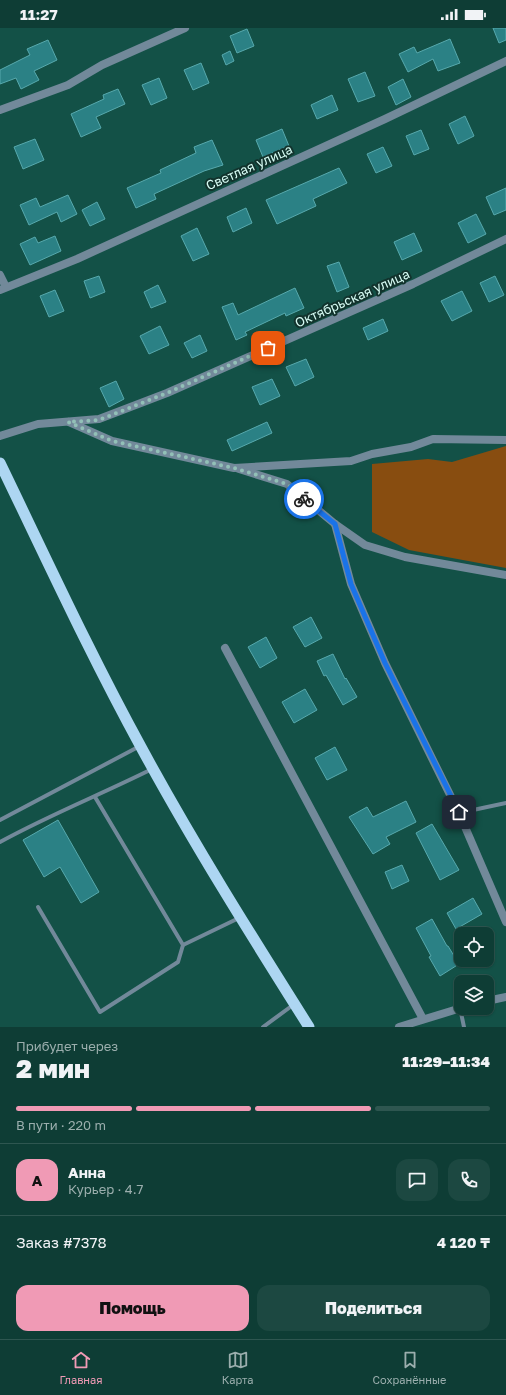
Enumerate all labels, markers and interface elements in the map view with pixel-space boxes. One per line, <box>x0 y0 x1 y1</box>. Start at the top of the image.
text: 11:27 <box>20 5 58 23</box>
street label: Светлая улица <box>203 141 295 193</box>
street label: Октябрьская улица <box>292 265 412 331</box>
pin <box>251 331 285 365</box>
icon: bag <box>257 337 279 359</box>
courier <box>284 479 324 519</box>
icon: bike <box>293 488 315 510</box>
pin <box>442 795 476 829</box>
icon: home <box>448 801 470 823</box>
map controls <box>454 927 494 1015</box>
button: locate <box>454 927 494 967</box>
button: layers <box>454 975 494 1015</box>
text: Прибудет через <box>16 1038 118 1054</box>
text: 11:29–11:34 <box>402 1052 490 1070</box>
text: 2 мин <box>16 1053 90 1084</box>
text: В пути · 220 m <box>16 1117 106 1133</box>
button: chat <box>396 1159 438 1201</box>
button: phone <box>448 1159 490 1201</box>
text: Анна <box>68 1163 106 1181</box>
text: А <box>32 1171 42 1189</box>
text: Курьер · 4.7 <box>68 1181 143 1197</box>
text: Заказ #7378 <box>16 1233 107 1251</box>
text: 4 120 ₸ <box>437 1233 490 1251</box>
button: Помощь <box>16 1285 249 1331</box>
button: Поделиться <box>257 1285 490 1331</box>
tab: Главная <box>60 1349 103 1386</box>
tab: Карта <box>222 1349 254 1386</box>
tab: Сохранённые <box>373 1349 446 1386</box>

